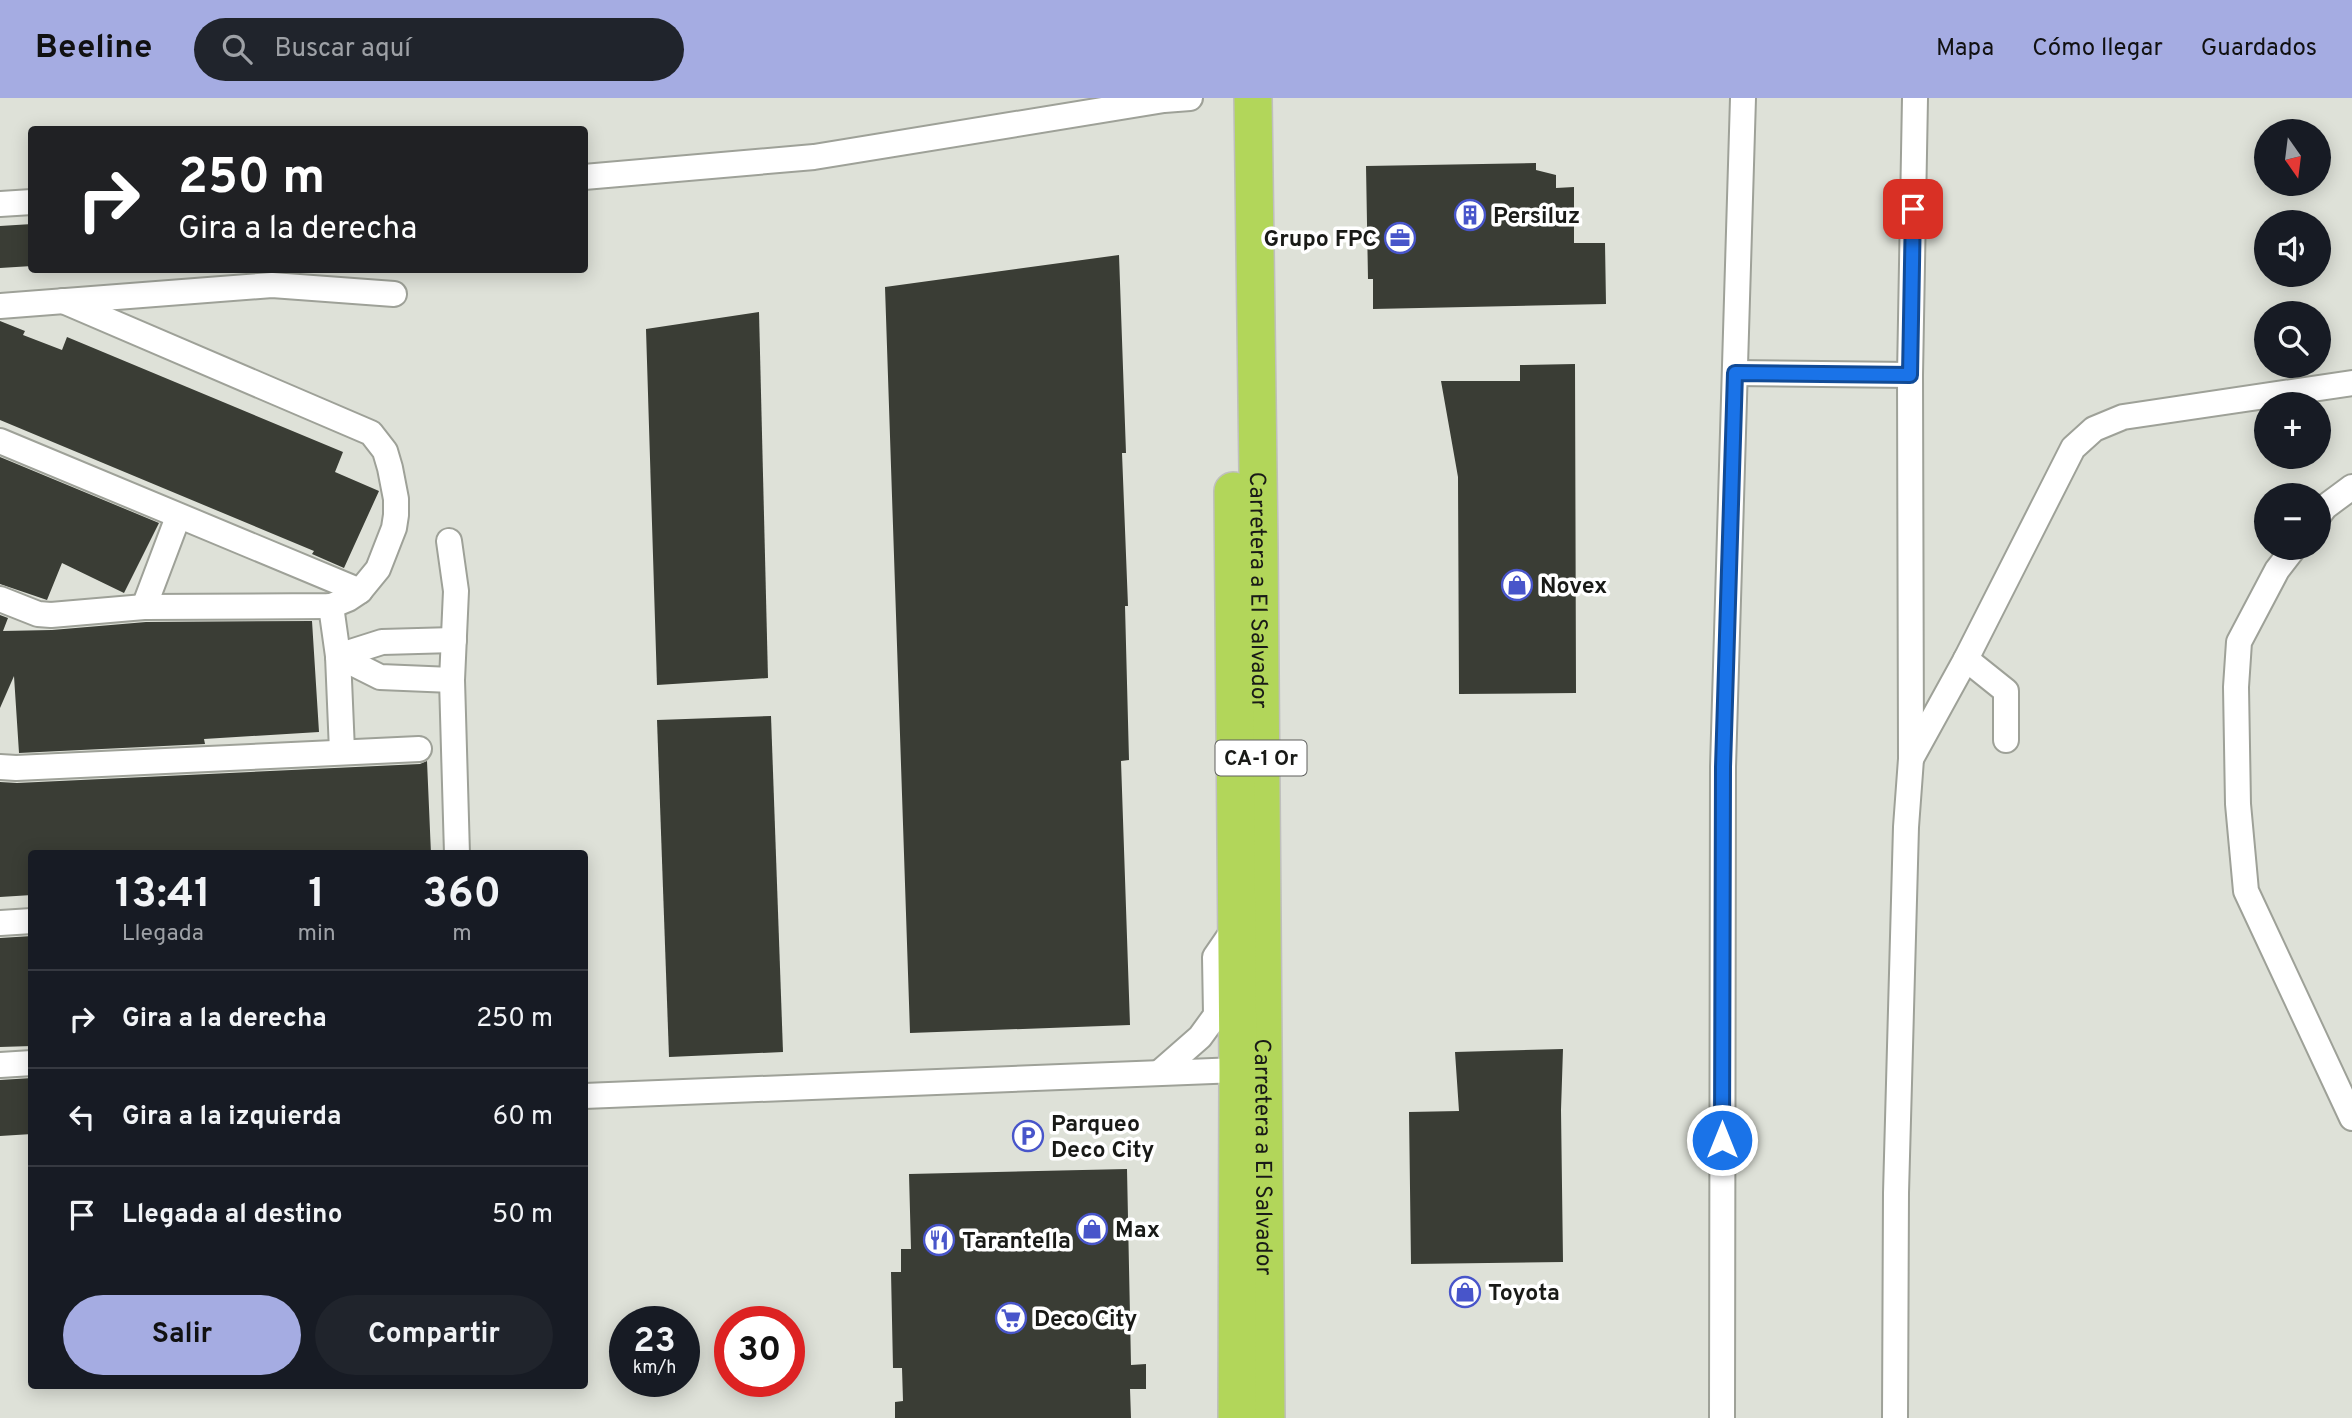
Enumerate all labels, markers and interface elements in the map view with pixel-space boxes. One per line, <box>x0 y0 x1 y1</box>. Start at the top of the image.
search box <box>194 18 684 81</box>
text: Beeline <box>35 28 152 70</box>
icon: search <box>218 30 256 68</box>
text: Buscar aquí <box>274 33 411 66</box>
text: Mapa <box>1936 34 1994 64</box>
text: Cómo llegar <box>2032 34 2163 64</box>
text: Guardados <box>2201 34 2317 64</box>
north arrow <box>2254 119 2331 196</box>
map controls <box>2254 119 2331 560</box>
text: 250 m <box>178 149 325 211</box>
icon: right <box>63 154 154 245</box>
pin <box>1883 179 1943 239</box>
icon: arrive <box>1894 190 1932 228</box>
building icon: Persiluz <box>1453 198 1487 232</box>
place label: Persiluz <box>1493 203 1580 232</box>
text: Gira a la derecha <box>178 210 417 250</box>
button: sound <box>2254 210 2331 287</box>
office icon: Grupo FPC <box>1383 221 1417 255</box>
place label: Grupo FPC <box>1264 226 1377 255</box>
button: search <box>2254 301 2331 378</box>
button: + <box>2254 392 2331 469</box>
street label: Carretera a El Salvador <box>1241 471 1272 709</box>
button: − <box>2254 483 2331 560</box>
shop icon: Novex <box>1500 568 1534 602</box>
place label: Novex <box>1540 573 1607 602</box>
road number: CA-1 Or <box>1216 740 1306 776</box>
text: 13:41 <box>115 869 211 922</box>
text: 1 <box>308 869 325 922</box>
text: 360 <box>423 869 501 922</box>
text: Llegada <box>122 920 204 949</box>
text: min <box>298 920 336 949</box>
text: m <box>452 920 472 949</box>
icon: right <box>63 1000 101 1038</box>
text: Gira a la derecha <box>122 1003 327 1036</box>
text: 250 m <box>476 1003 553 1036</box>
street label: Carretera a El Salvador <box>1246 1038 1277 1276</box>
icon: left <box>63 1098 101 1136</box>
text: Gira a la izquierda <box>122 1101 341 1134</box>
text: 60 m <box>493 1101 553 1134</box>
position arrow <box>1685 1103 1759 1177</box>
place label: Parqueo Deco City <box>1051 1111 1154 1166</box>
parking icon: Parqueo Deco City <box>1011 1119 1045 1153</box>
icon: arrive <box>63 1196 101 1234</box>
text: Llegada al destino <box>122 1199 342 1232</box>
text: 50 m <box>492 1199 553 1232</box>
shop icon: Max <box>1075 1212 1109 1246</box>
place label: Max <box>1115 1217 1160 1246</box>
restaurant icon: Tarantella <box>922 1223 956 1257</box>
place label: Tarantella <box>962 1228 1071 1257</box>
shop icon: Toyota <box>1448 1275 1482 1309</box>
place label: Toyota <box>1488 1280 1560 1309</box>
button: Salir <box>63 1295 301 1375</box>
button: Compartir <box>315 1295 553 1375</box>
supermarket icon: Deco City <box>994 1301 1028 1335</box>
speed limit sign: 30 <box>714 1306 805 1397</box>
place label: Deco City <box>1034 1306 1137 1335</box>
text: 23 <box>633 1320 676 1364</box>
text: km/h <box>633 1357 676 1380</box>

